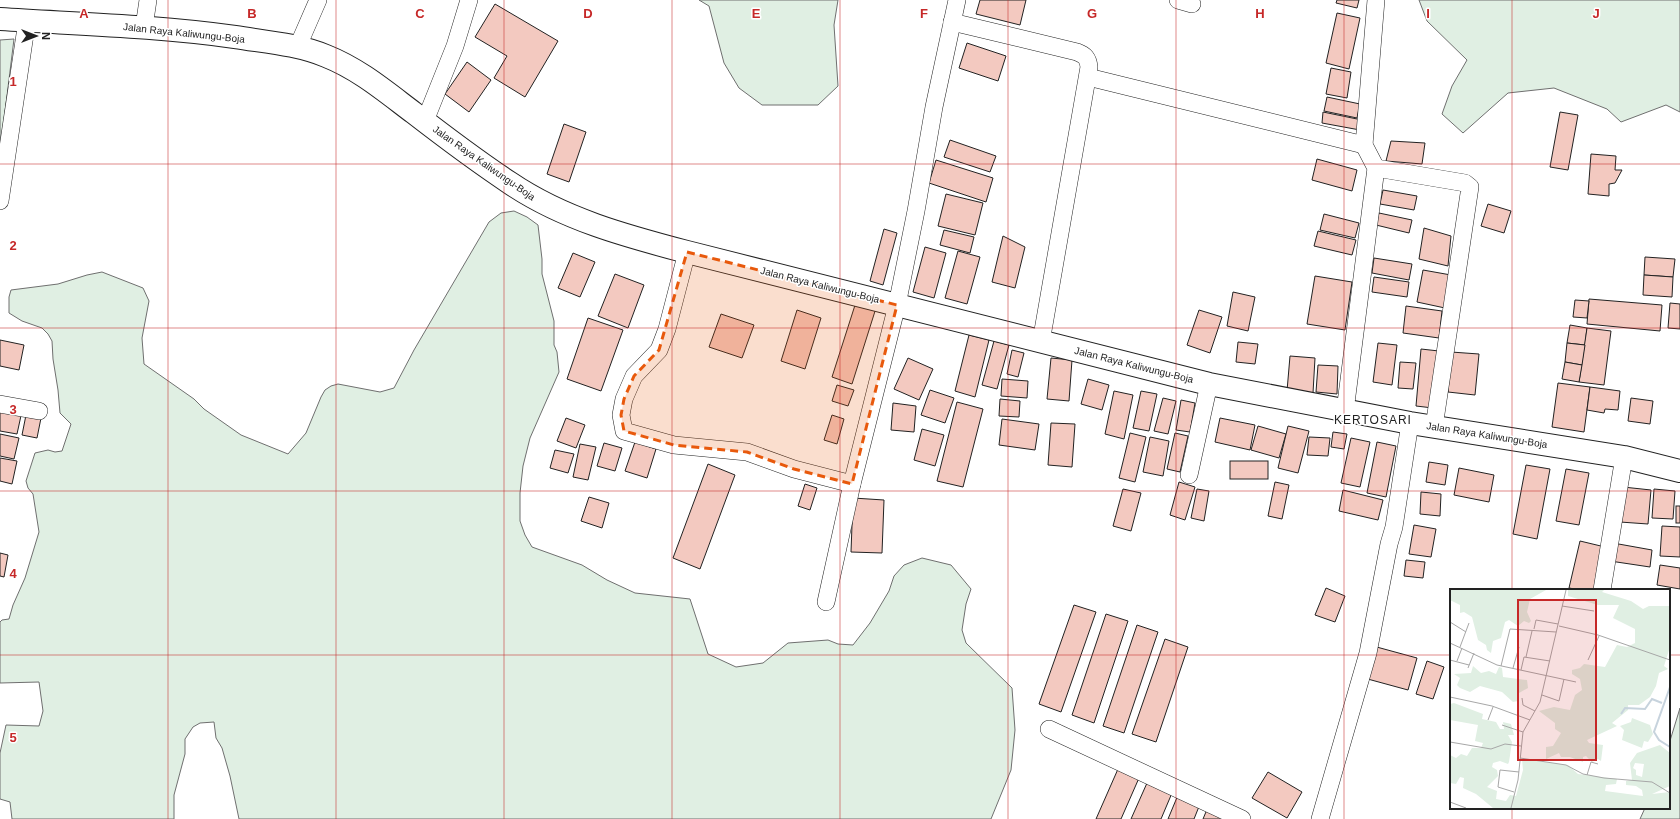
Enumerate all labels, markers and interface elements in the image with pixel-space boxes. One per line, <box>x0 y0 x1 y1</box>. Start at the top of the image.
text: A <box>79 6 89 21</box>
text: B <box>247 6 257 21</box>
text: C <box>415 6 425 21</box>
text: D <box>583 6 593 21</box>
text: E <box>752 6 761 21</box>
text: F <box>920 6 928 21</box>
text: G <box>1087 6 1097 21</box>
text: H <box>1255 6 1265 21</box>
text: I <box>1426 6 1430 21</box>
text: J <box>1592 6 1600 21</box>
north arrow <box>16 16 56 56</box>
street label: Jalan Raya Kaliwungu-Boja <box>123 21 246 45</box>
text: N <box>40 32 52 40</box>
text: 1 <box>9 74 17 89</box>
street label: Jalan Raya Kaliwungu-Boja <box>431 123 538 203</box>
text: 2 <box>9 238 17 253</box>
street label: Jalan Raya Kaliwungu-Boja <box>759 265 881 305</box>
street label: Jalan Raya Kaliwungu-Boja <box>1073 345 1195 385</box>
text: 3 <box>9 402 17 417</box>
district label: KERTOSARI <box>1334 413 1412 427</box>
street label: Jalan Raya Kaliwungu-Boja <box>1426 420 1549 450</box>
text: 4 <box>9 566 17 581</box>
inset map <box>1450 589 1670 809</box>
text: 5 <box>9 730 17 745</box>

